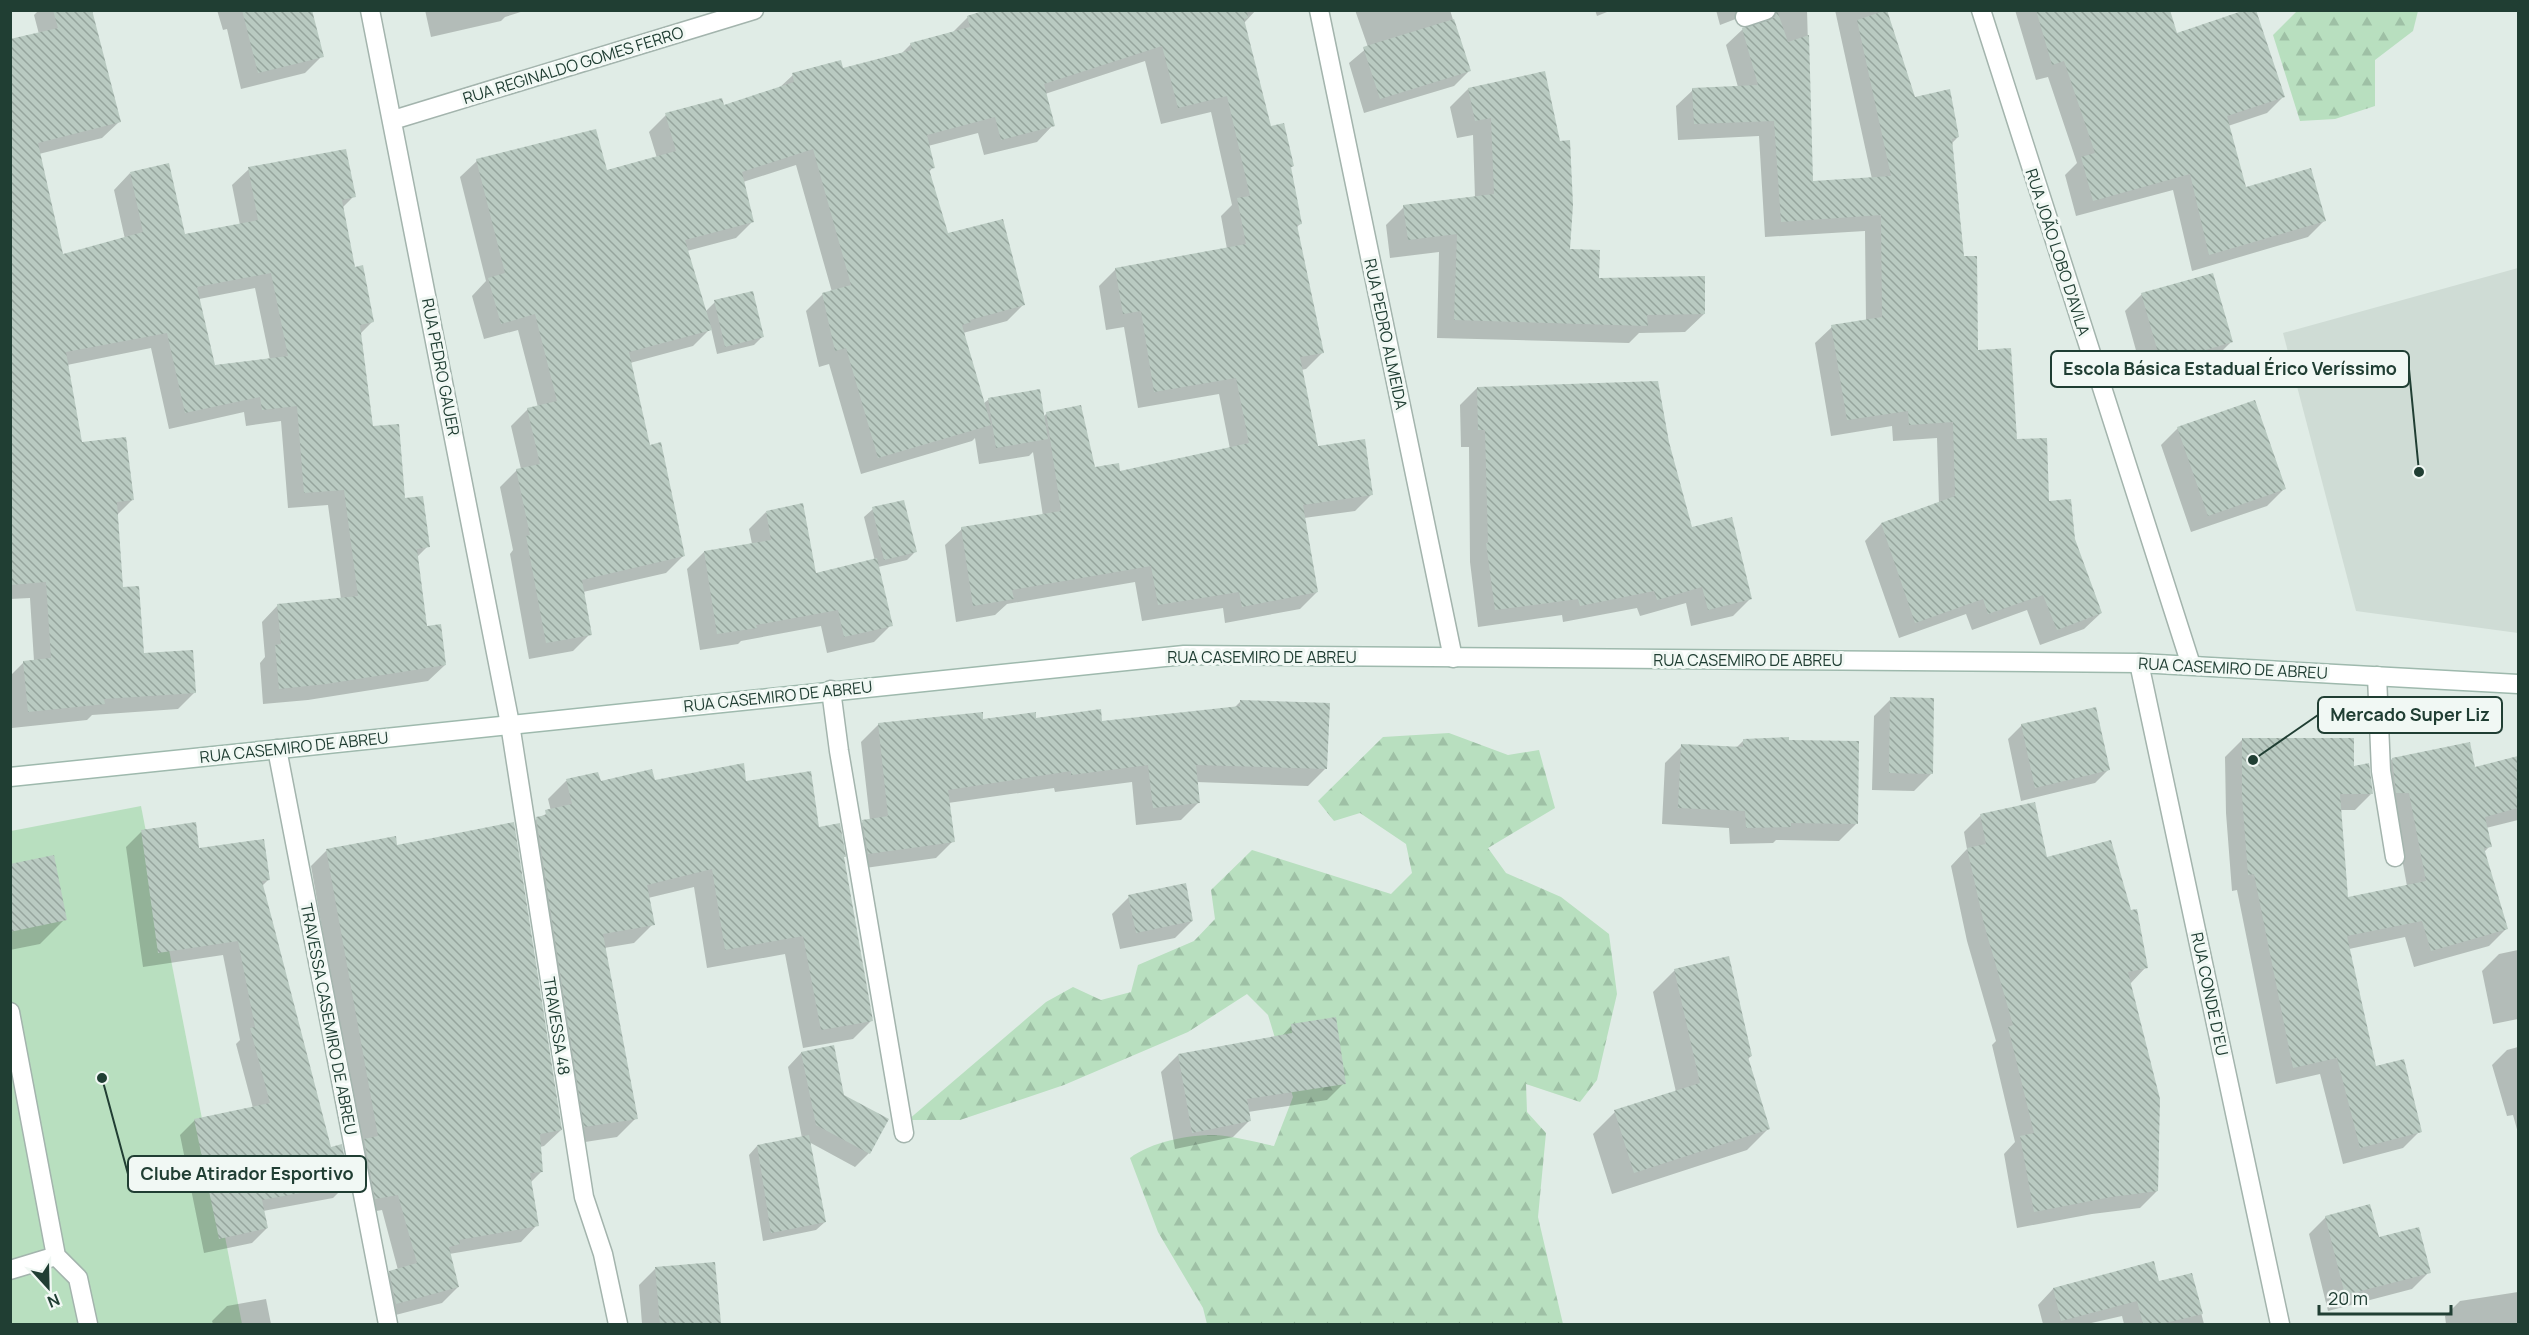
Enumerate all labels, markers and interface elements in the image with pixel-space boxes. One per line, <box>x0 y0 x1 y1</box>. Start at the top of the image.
street label: RUA REGINALDO GOMES FERRO <box>460 21 686 109</box>
street label: RUA JOÃO LOBO D'AVILA <box>2021 166 2095 338</box>
street label: RUA PEDRO ALMEIDA <box>1359 257 1413 411</box>
street label: RUA PEDRO GAUER <box>417 296 465 438</box>
callout: Escola Básica Estadual Érico Veríssimo <box>2051 351 2409 387</box>
text: Escola Básica Estadual Érico Veríssimo <box>2063 356 2397 380</box>
street label: RUA CASEMIRO DE ABREU <box>1167 646 1357 668</box>
street label: RUA CASEMIRO DE ABREU <box>1653 649 1843 671</box>
street label: RUA CASEMIRO DE ABREU <box>2138 652 2328 684</box>
street label: RUA CASEMIRO DE ABREU <box>683 675 873 717</box>
callout: Mercado Super Liz <box>2318 697 2502 733</box>
text: Mercado Super Liz <box>2330 702 2490 726</box>
street label: RUA CASEMIRO DE ABREU <box>199 726 389 768</box>
street label: TRAVESSA CASEMIRO DE ABREU <box>296 901 362 1137</box>
street label: RUA CONDE D'EU <box>2186 930 2234 1058</box>
street label: TRAVESSA 48 <box>538 975 576 1077</box>
callout: Clube Atirador Esportivo <box>128 1156 366 1192</box>
text: Clube Atirador Esportivo <box>140 1161 354 1185</box>
north arrow <box>18 1257 78 1317</box>
scale bar <box>2319 1278 2451 1316</box>
text: 20 m <box>2328 1286 2368 1310</box>
text: N <box>44 1289 63 1313</box>

